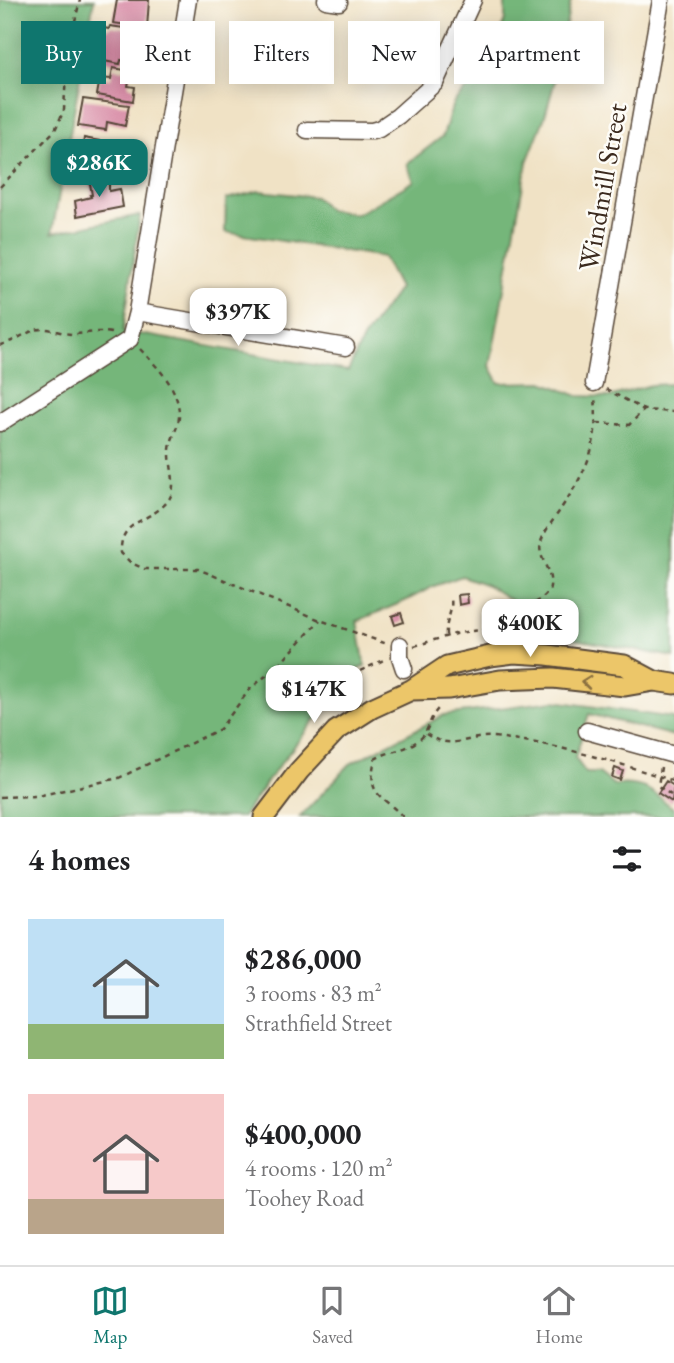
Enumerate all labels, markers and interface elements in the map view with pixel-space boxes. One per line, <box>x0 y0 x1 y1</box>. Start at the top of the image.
chip: Buy <box>21 21 106 84</box>
chip: Rent <box>120 21 215 84</box>
chip: Filters <box>229 21 334 84</box>
chip: New <box>348 21 440 84</box>
chip: Apartment <box>454 21 604 84</box>
street label: Windmill Street <box>570 100 635 274</box>
pin: $286K <box>50 140 148 199</box>
text: $286K <box>67 147 131 177</box>
pin: $397K <box>189 288 287 348</box>
text: $397K <box>206 296 270 326</box>
pin: $400K <box>481 600 579 659</box>
text: $400K <box>498 607 562 637</box>
pin: $147K <box>265 666 363 725</box>
text: $147K <box>282 673 346 703</box>
one-way arrow <box>580 674 592 689</box>
text: 4 homes <box>28 840 130 879</box>
icon: filters <box>608 840 646 878</box>
text: $286,000 <box>245 939 361 978</box>
icon: home <box>84 947 168 1031</box>
text: 3 rooms · 83 m² <box>245 978 382 1008</box>
text: Strathfield Street <box>245 1008 392 1038</box>
text: $400,000 <box>245 1114 361 1153</box>
icon: home <box>84 1122 168 1206</box>
text: 4 rooms · 120 m² <box>245 1153 393 1183</box>
text: Toohey Road <box>245 1183 364 1213</box>
tab: Map <box>91 1282 129 1349</box>
tab: Saved <box>312 1282 353 1349</box>
tab: Home <box>536 1282 583 1349</box>

